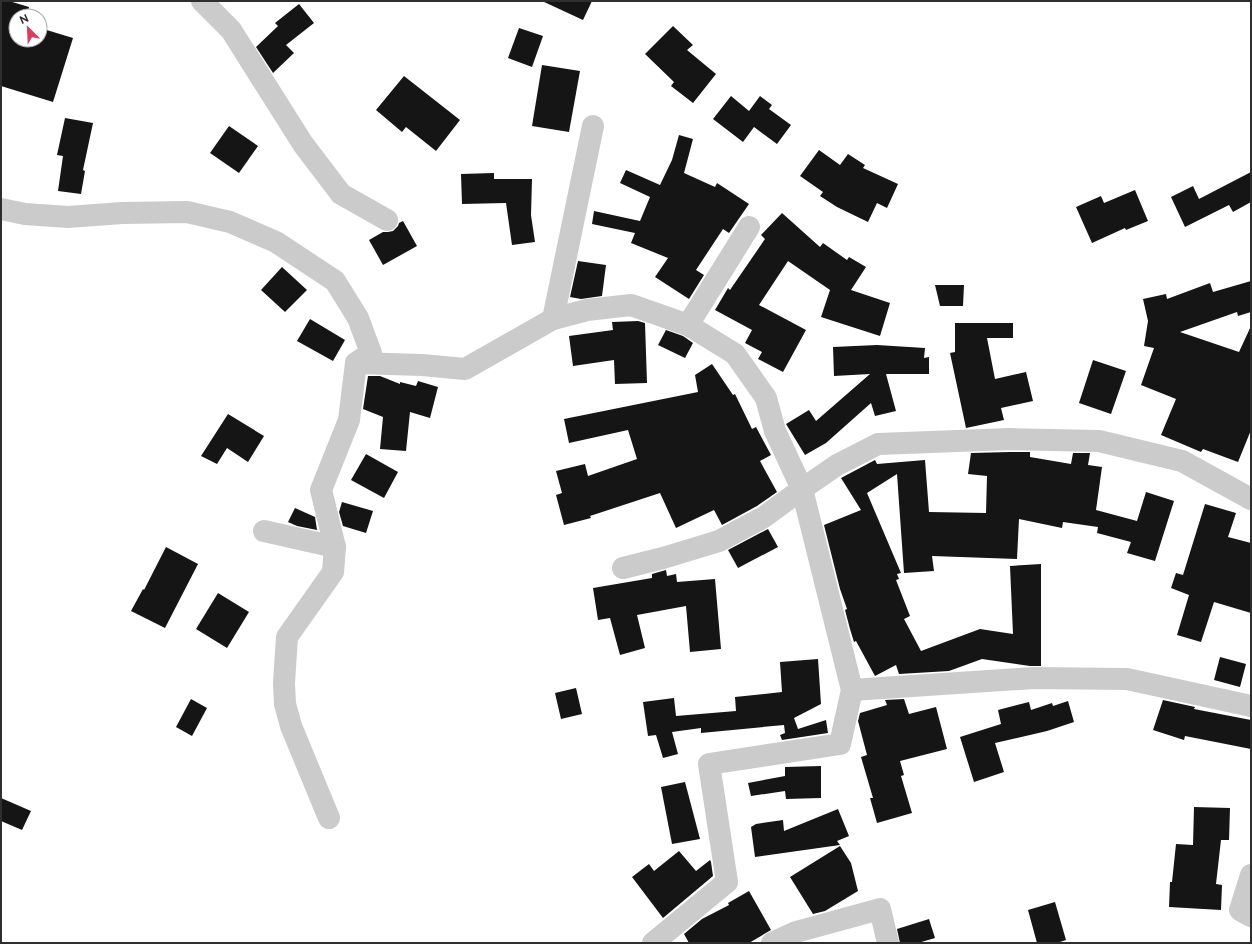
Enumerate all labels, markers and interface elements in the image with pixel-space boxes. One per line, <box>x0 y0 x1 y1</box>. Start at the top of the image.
north arrow <box>8 8 48 48</box>
text: N <box>18 12 31 27</box>

